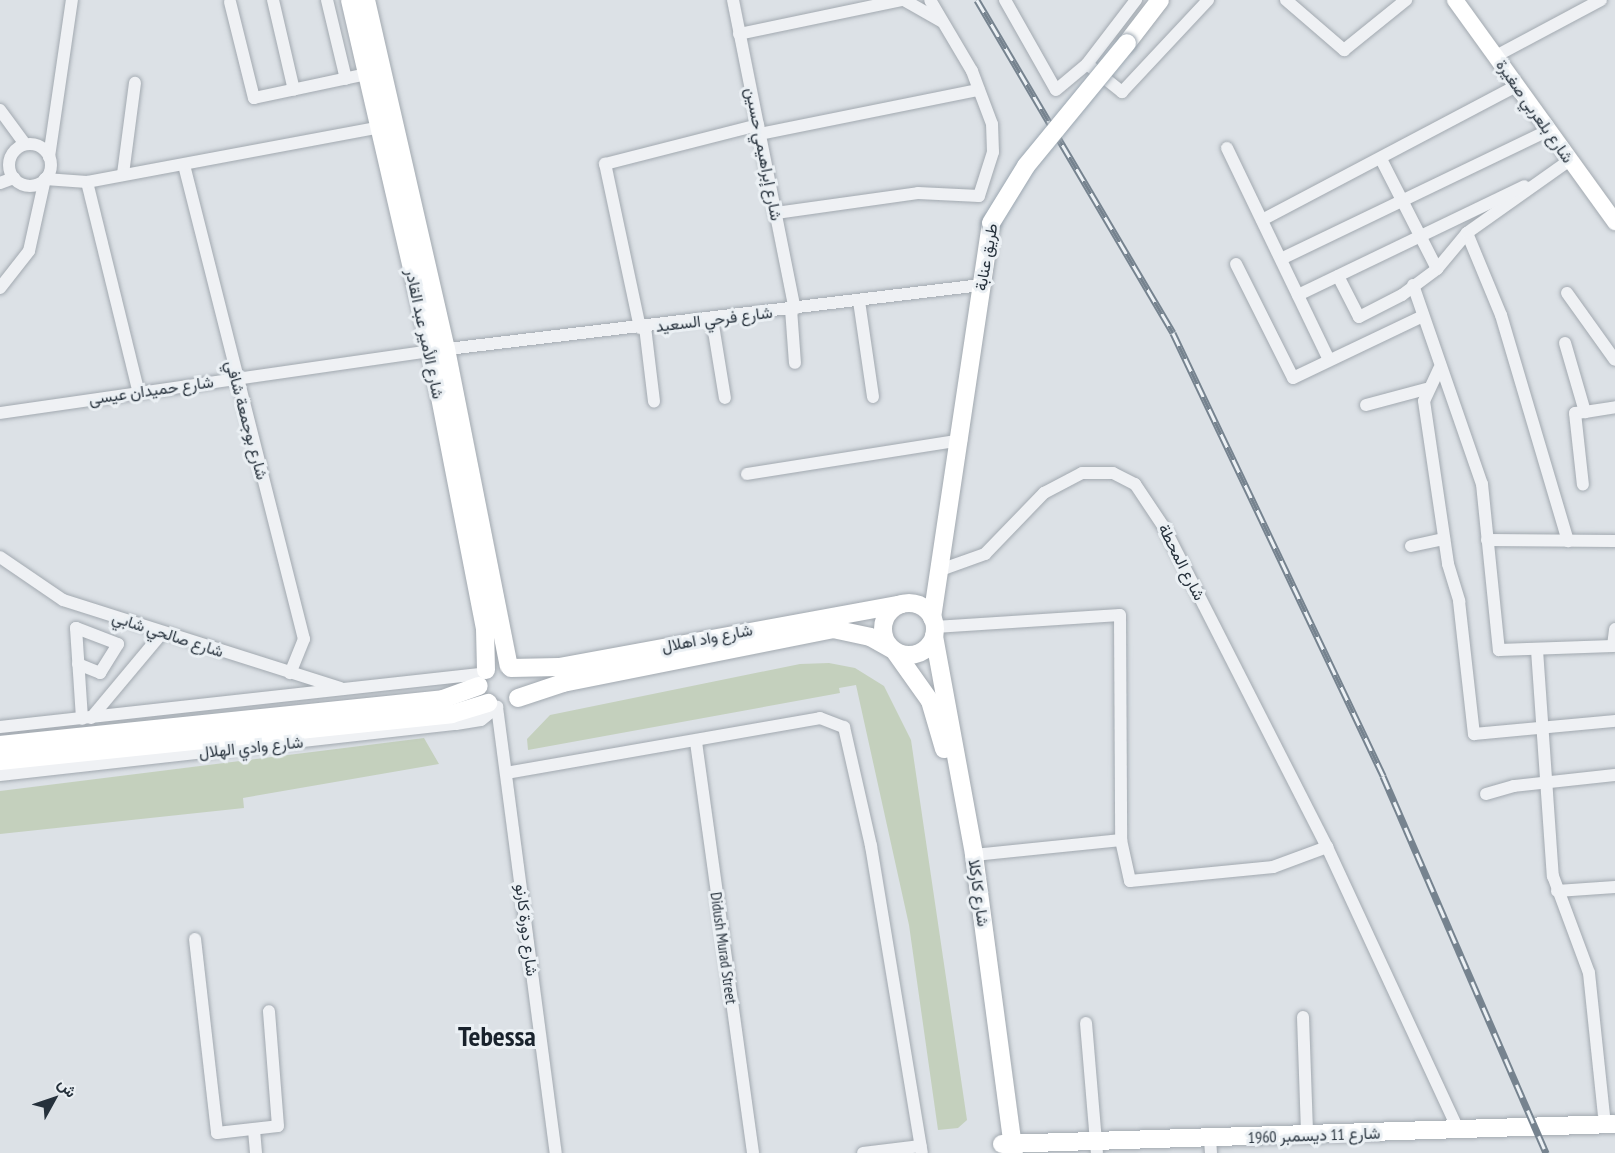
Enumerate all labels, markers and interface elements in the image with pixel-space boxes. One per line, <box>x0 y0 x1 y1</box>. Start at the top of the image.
street label: شارع بلعربي صغيرة <box>1492 56 1578 166</box>
street label: شارع إبراهيمي حسين <box>742 86 786 222</box>
street label: طريق عنابة <box>971 222 1001 292</box>
street label: شارع الأمير عبد القادر <box>402 267 448 401</box>
street label: شارع فرحي السعيد <box>654 302 774 336</box>
street label: شارع بوجمعة شافي <box>222 358 272 482</box>
street label: شارع حميدان عيسى <box>87 372 215 408</box>
street label: شارع المحطة <box>1155 521 1209 603</box>
street label: شارع صالحي شابي <box>110 607 226 661</box>
street label: شارع واد اهلال <box>660 620 754 656</box>
street label: شارع وادي الهلال <box>198 732 304 762</box>
street label: شارع كاركلا <box>965 858 993 928</box>
street label: شارع دورة كارنو <box>512 883 542 977</box>
street label: Didush Murad Street <box>707 891 741 1005</box>
district label: Tebessa <box>458 1019 536 1053</box>
north arrow <box>24 1069 84 1129</box>
text: ش <box>54 1074 82 1101</box>
street label: شارع 11 ديسمبر 1960 <box>1247 1123 1381 1147</box>

